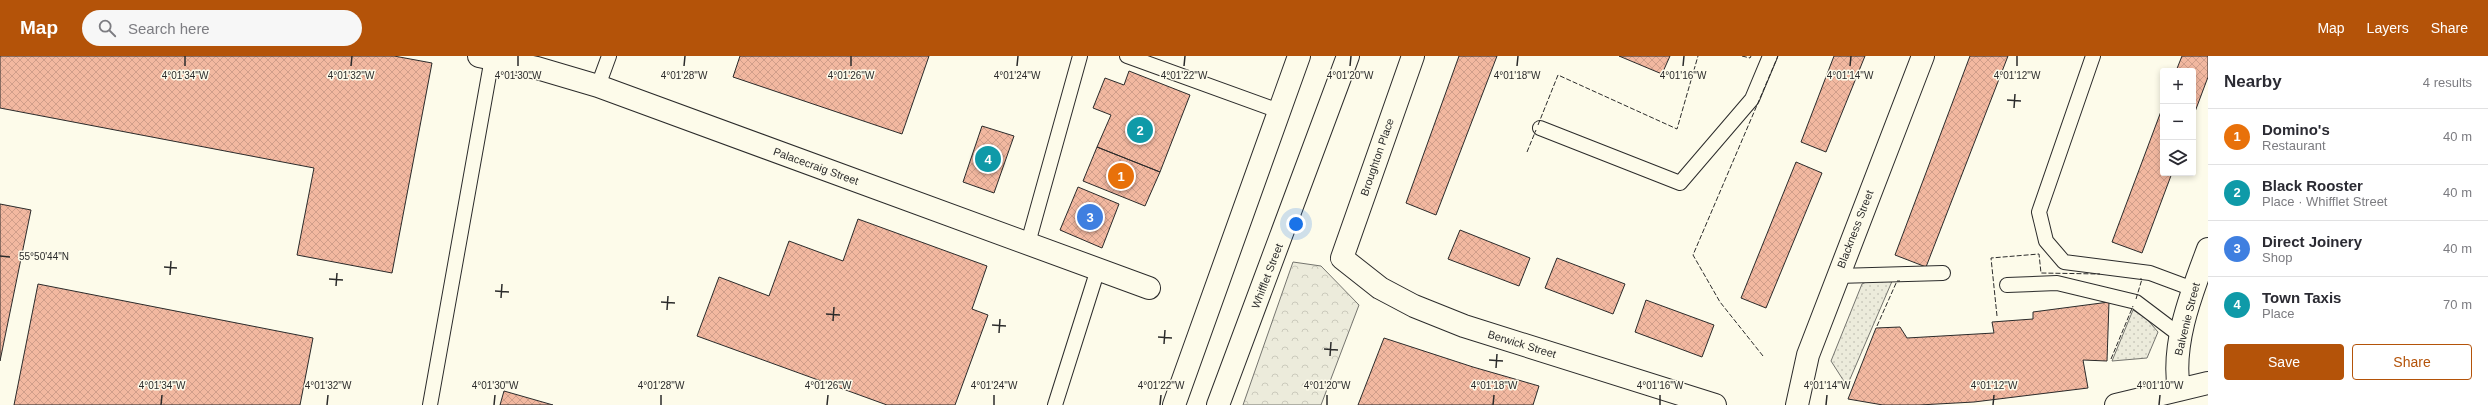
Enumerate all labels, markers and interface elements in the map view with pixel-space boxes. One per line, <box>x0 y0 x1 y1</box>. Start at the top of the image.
search box <box>82 10 362 46</box>
text: Map <box>20 17 58 38</box>
icon: search <box>96 17 118 39</box>
text: Search here <box>128 20 210 37</box>
text: Map <box>2317 20 2345 36</box>
text: Layers <box>2367 20 2409 36</box>
text: Share <box>2431 20 2468 36</box>
map controls <box>2160 68 2196 176</box>
button: + <box>2160 68 2196 104</box>
text: 4°01'34"W <box>162 70 209 81</box>
text: 4°01'32"W <box>328 70 375 81</box>
text: 4°01'30"W <box>495 70 542 81</box>
text: 4°01'28"W <box>661 70 708 81</box>
text: 4°01'26"W <box>828 70 875 81</box>
text: 4°01'24"W <box>994 70 1041 81</box>
text: 4°01'22"W <box>1161 70 1208 81</box>
text: 4°01'20"W <box>1327 70 1374 81</box>
text: 4°01'18"W <box>1494 70 1541 81</box>
text: 4°01'16"W <box>1660 70 1707 81</box>
text: 4°01'14"W <box>1827 70 1874 81</box>
text: 4°01'12"W <box>1994 70 2041 81</box>
text: Nearby <box>2224 72 2282 91</box>
text: 4 results <box>2423 75 2472 90</box>
button: − <box>2160 104 2196 140</box>
pin: 2 <box>1127 115 1153 145</box>
street label: Broughton Place <box>1358 117 1396 197</box>
text: Domino's <box>2262 121 2330 138</box>
text: 1 <box>2233 129 2241 144</box>
text: 40 m <box>2443 129 2472 144</box>
text: Restaurant <box>2262 138 2326 153</box>
button: layers <box>2160 140 2196 176</box>
pin: 4 <box>975 144 1001 174</box>
street label: Palacecraig Street <box>772 145 860 187</box>
pin: 1 <box>1108 161 1134 191</box>
text: Black Rooster <box>2262 177 2363 194</box>
text: 2 <box>2233 185 2241 200</box>
text: 40 m <box>2443 185 2472 200</box>
street label: Blackness Street <box>1835 188 1875 270</box>
text: Place · Whifflet Street <box>2262 194 2387 209</box>
pin: 3 <box>1077 202 1103 232</box>
your location <box>1286 214 1306 234</box>
text: Direct Joinery <box>2262 233 2362 250</box>
text: 3 <box>2233 241 2241 256</box>
text: 40 m <box>2443 241 2472 256</box>
street label: Whifflet Street <box>1249 242 1285 310</box>
text: Shop <box>2262 250 2292 265</box>
text: 55°50'44"N <box>19 251 69 262</box>
street label: Balvenie Street <box>2172 281 2202 357</box>
text: Town Taxis <box>2262 289 2341 306</box>
text: 4 <box>2233 297 2241 312</box>
text: 70 m <box>2443 297 2472 312</box>
text: Place <box>2262 306 2295 321</box>
street label: Berwick Street <box>1486 328 1558 360</box>
button: Save <box>2224 344 2344 380</box>
button: Share <box>2352 344 2472 380</box>
text: 4°01'34"W <box>139 380 186 391</box>
text: 4°01'32"W <box>305 380 352 391</box>
text: 4°01'30"W <box>472 380 519 391</box>
text: 4°01'28"W <box>638 380 685 391</box>
text: 4°01'26"W <box>805 380 852 391</box>
text: 4°01'24"W <box>971 380 1018 391</box>
text: 4°01'22"W <box>1138 380 1185 391</box>
text: 4°01'20"W <box>1304 380 1351 391</box>
text: 4°01'18"W <box>1471 380 1518 391</box>
text: 4°01'16"W <box>1637 380 1684 391</box>
text: 4°01'14"W <box>1804 380 1851 391</box>
text: 4°01'12"W <box>1971 380 2018 391</box>
text: 4°01'10"W <box>2137 380 2184 391</box>

